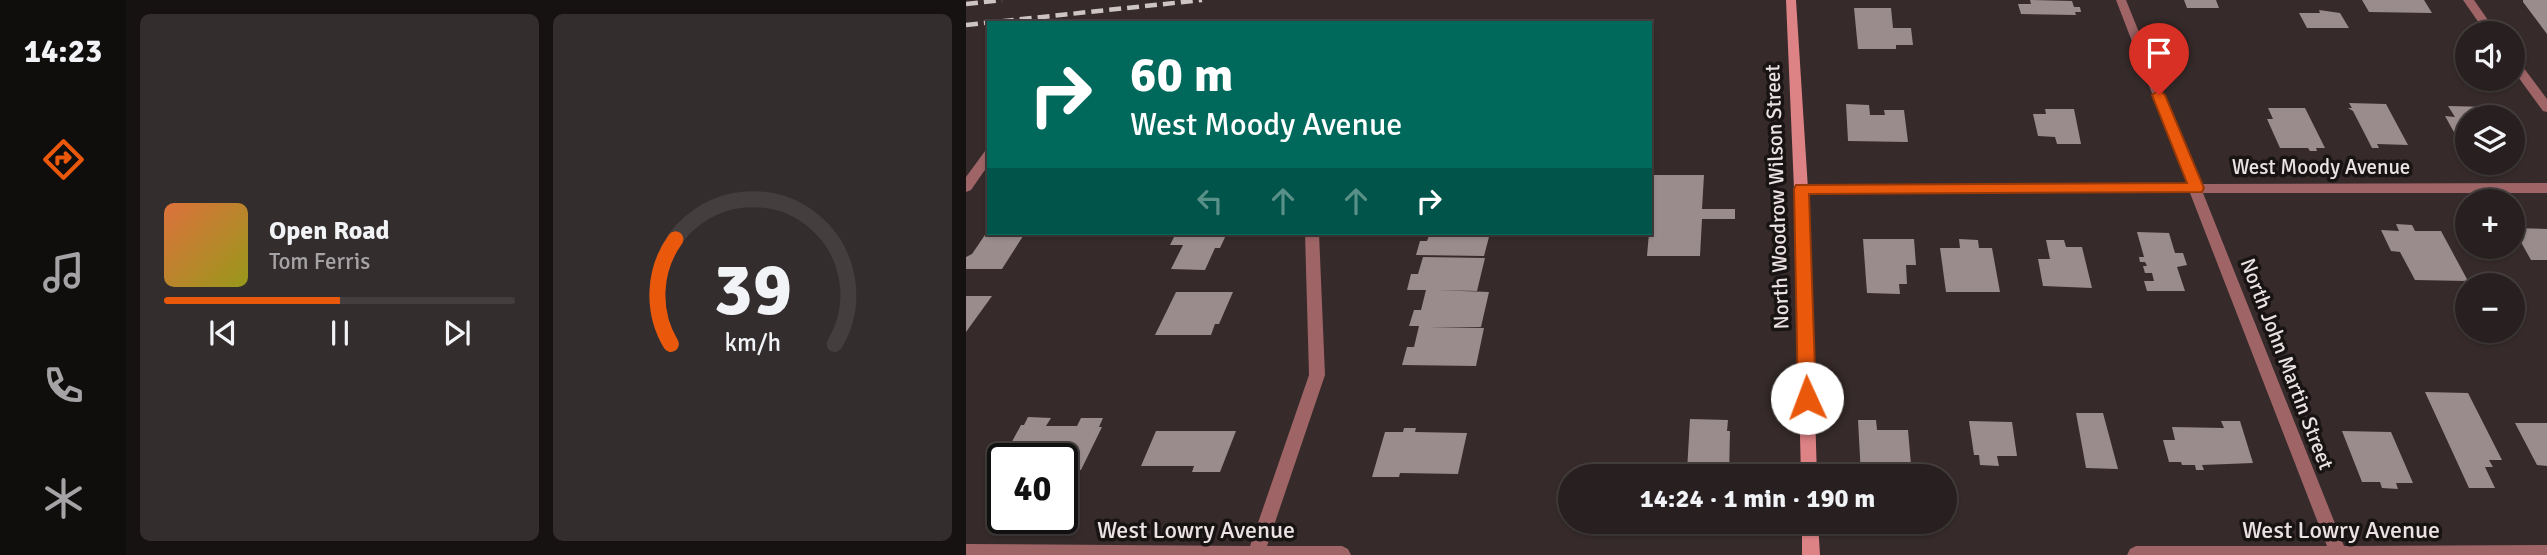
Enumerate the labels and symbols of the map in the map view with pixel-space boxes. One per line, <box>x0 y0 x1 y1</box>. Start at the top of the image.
pin <box>2129 23 2189 95</box>
street label: North Woodrow Wilson Street <box>1759 64 1795 330</box>
street label: West Moody Avenue <box>2232 154 2410 180</box>
street label: North John Martin Street <box>2235 255 2339 473</box>
position arrow <box>1770 361 1844 435</box>
speed limit sign: 40 <box>987 443 1078 534</box>
street label: West Lowry Avenue <box>1097 515 1295 545</box>
street label: West Lowry Avenue <box>2242 515 2440 545</box>

